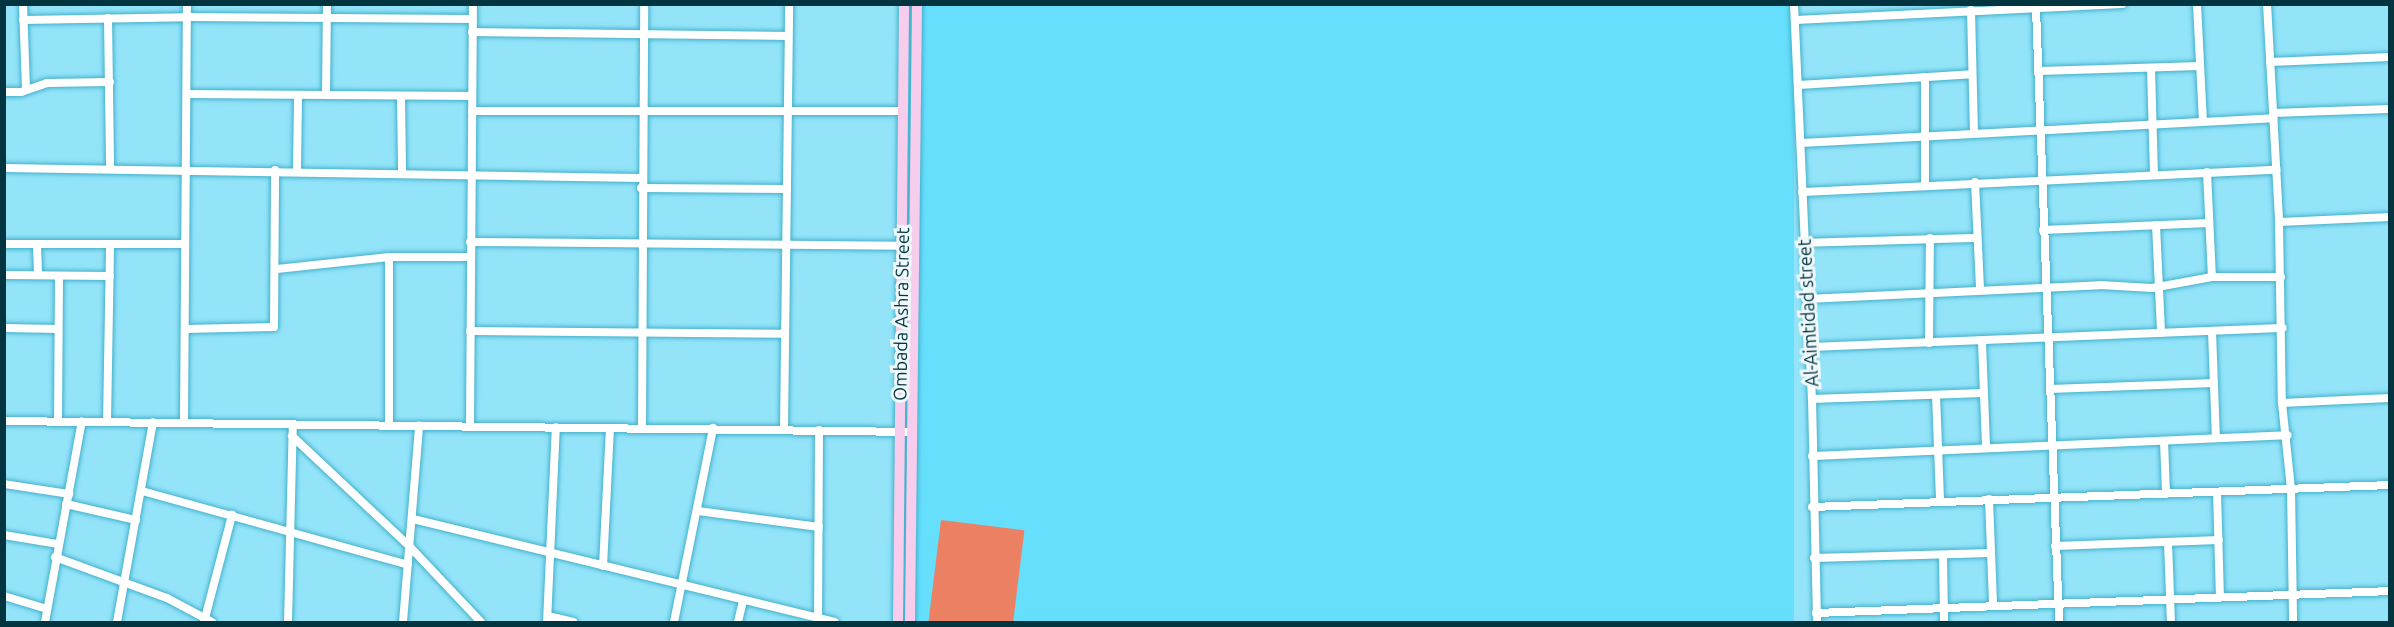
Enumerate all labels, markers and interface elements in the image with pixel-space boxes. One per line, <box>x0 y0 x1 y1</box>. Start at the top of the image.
street label: Ombada Ashra Street <box>889 227 913 401</box>
street label: Al-Aimtidad street <box>1793 239 1823 387</box>

